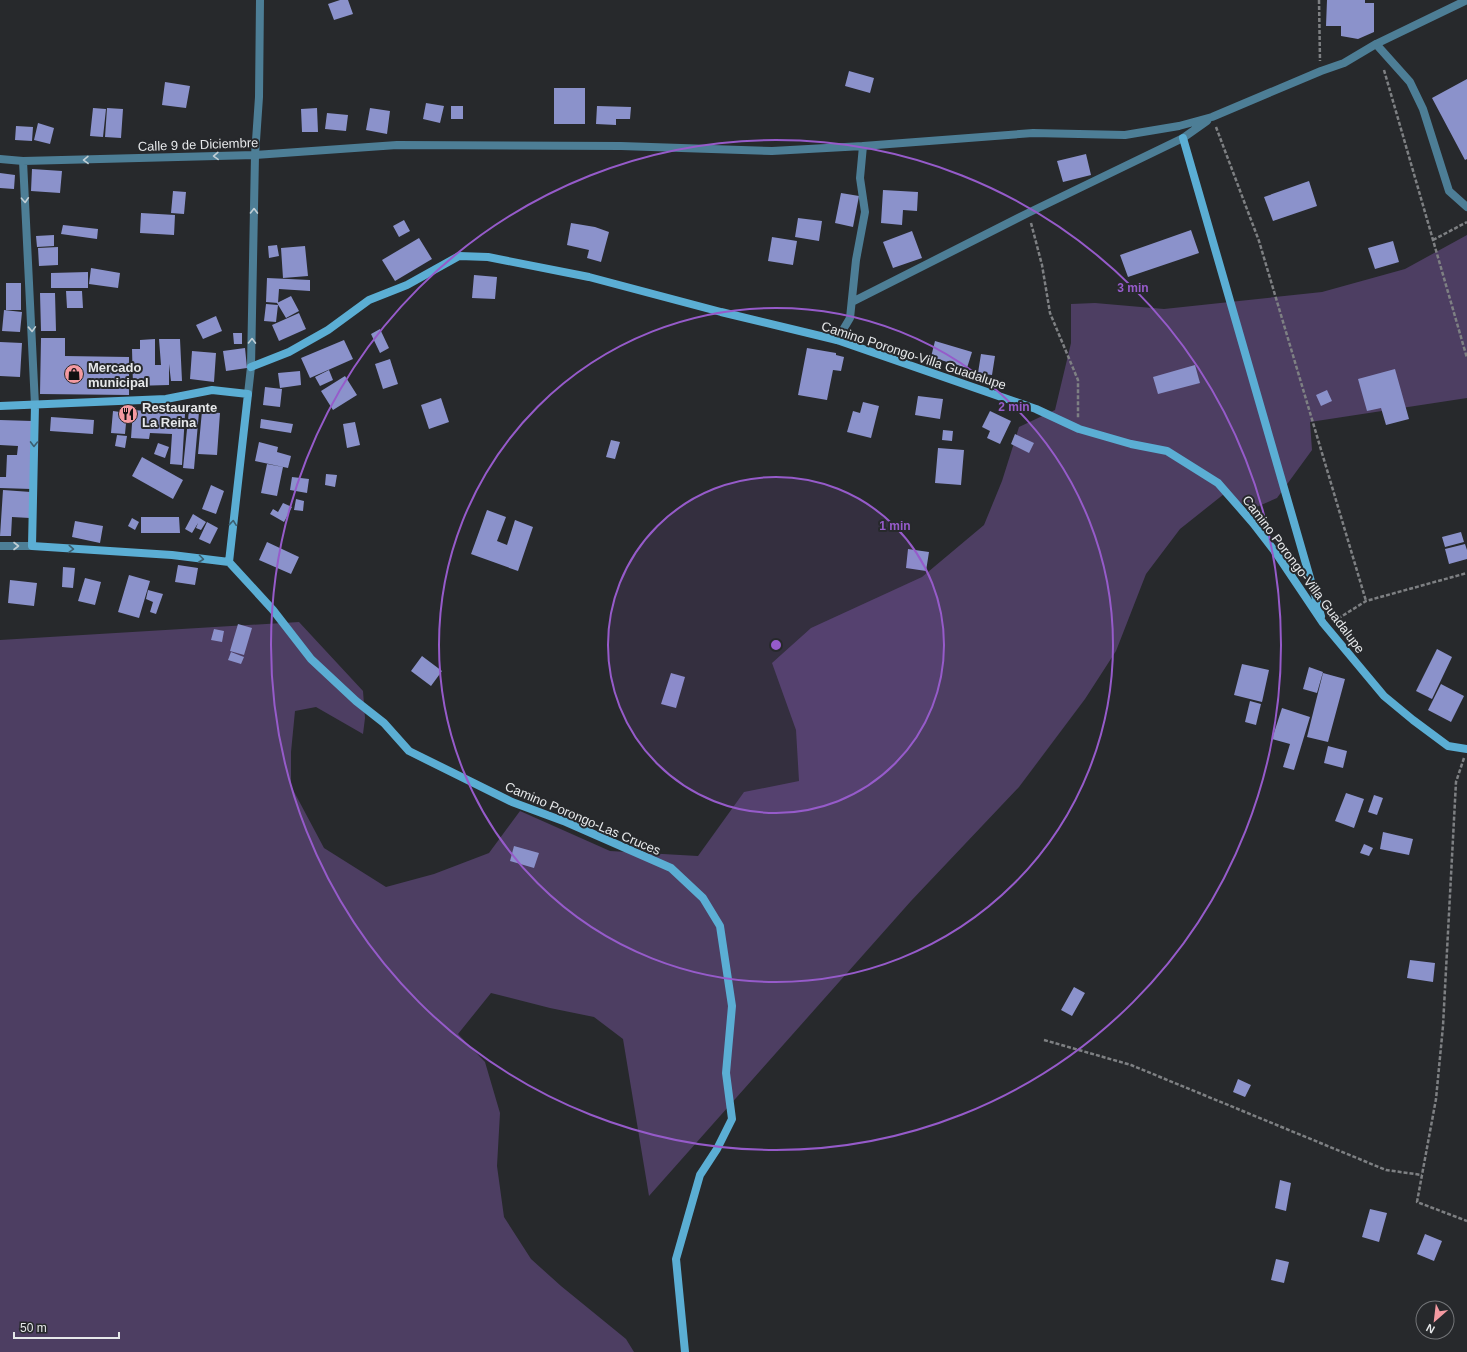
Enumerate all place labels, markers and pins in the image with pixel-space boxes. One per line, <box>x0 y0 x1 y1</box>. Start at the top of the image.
place label: Mercado municipal <box>88 360 149 390</box>
shop icon: Mercado municipal <box>63 363 85 385</box>
place label: Restaurante La Reina <box>142 400 217 430</box>
restaurant icon: Restaurante La Reina <box>117 403 139 425</box>
centre of rings <box>769 638 783 652</box>

